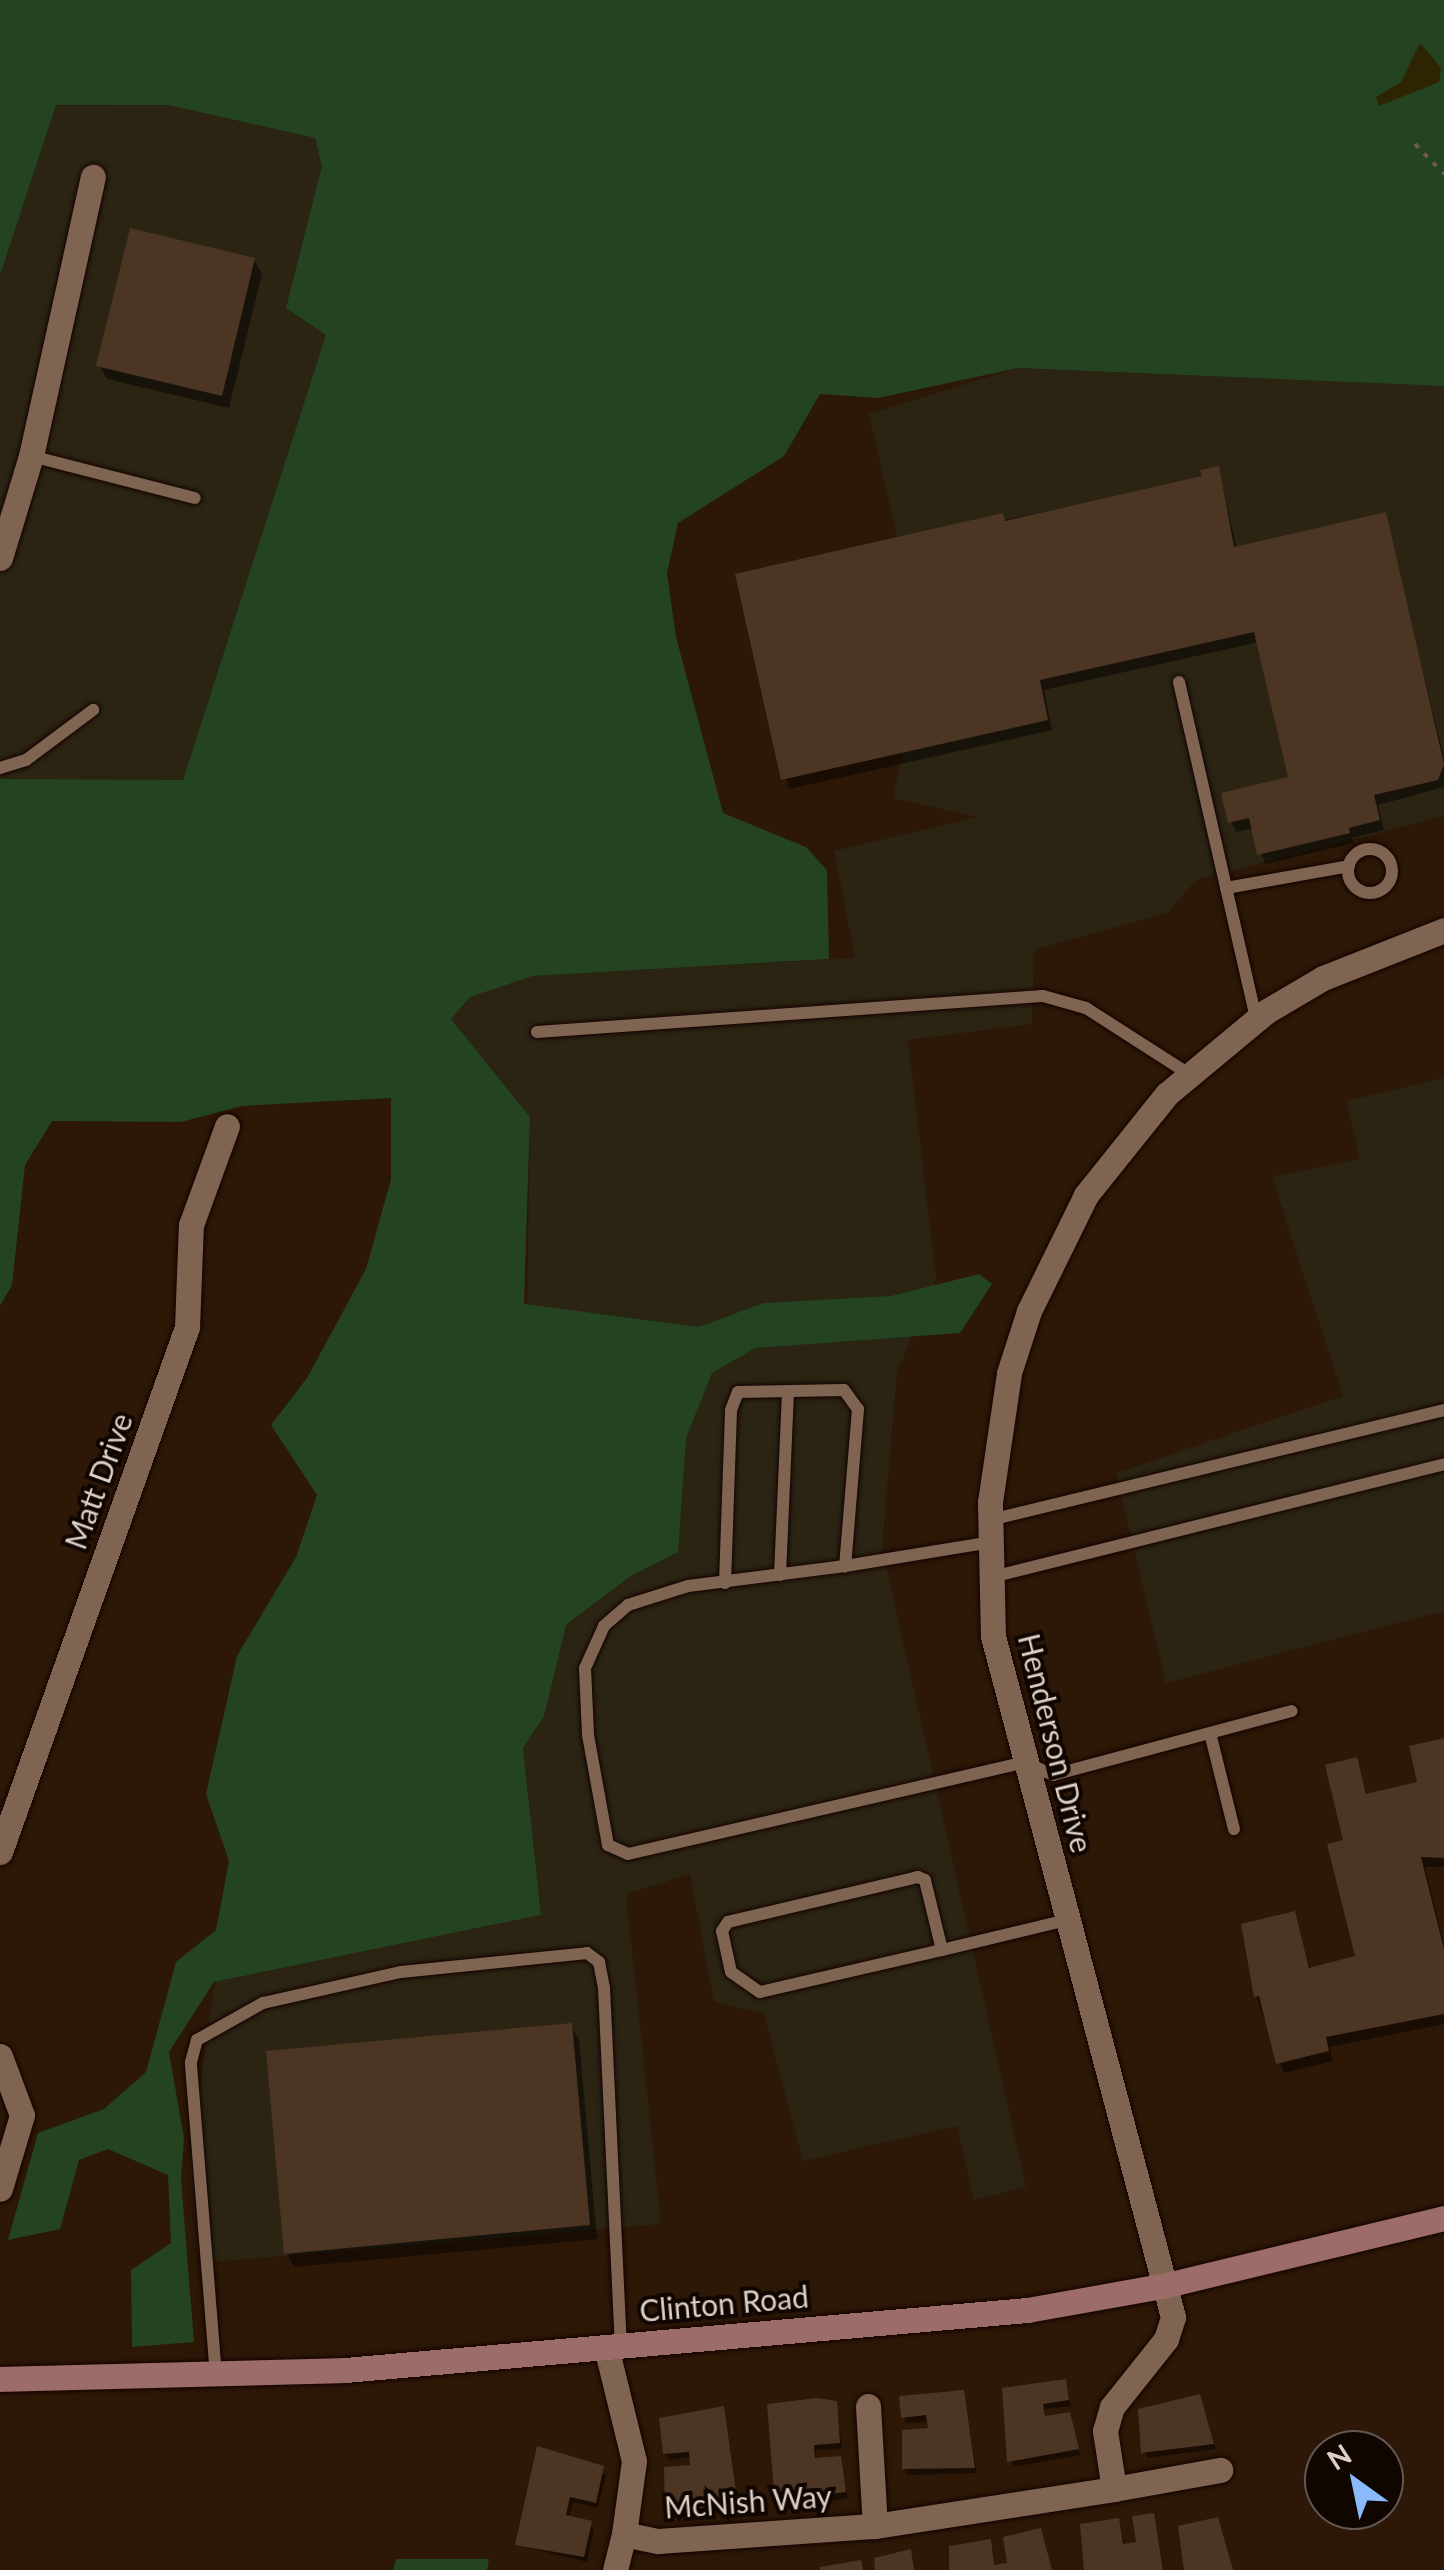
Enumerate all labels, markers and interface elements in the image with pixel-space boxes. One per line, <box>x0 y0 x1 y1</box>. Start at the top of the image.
street label: Matt Drive <box>57 1408 139 1554</box>
street label: Henderson Drive <box>1011 1630 1101 1856</box>
street label: Clinton Road <box>638 2278 810 2328</box>
north arrow <box>1304 2430 1404 2530</box>
text: N <box>1320 2436 1357 2477</box>
street label: McNish Way <box>663 2477 833 2525</box>

